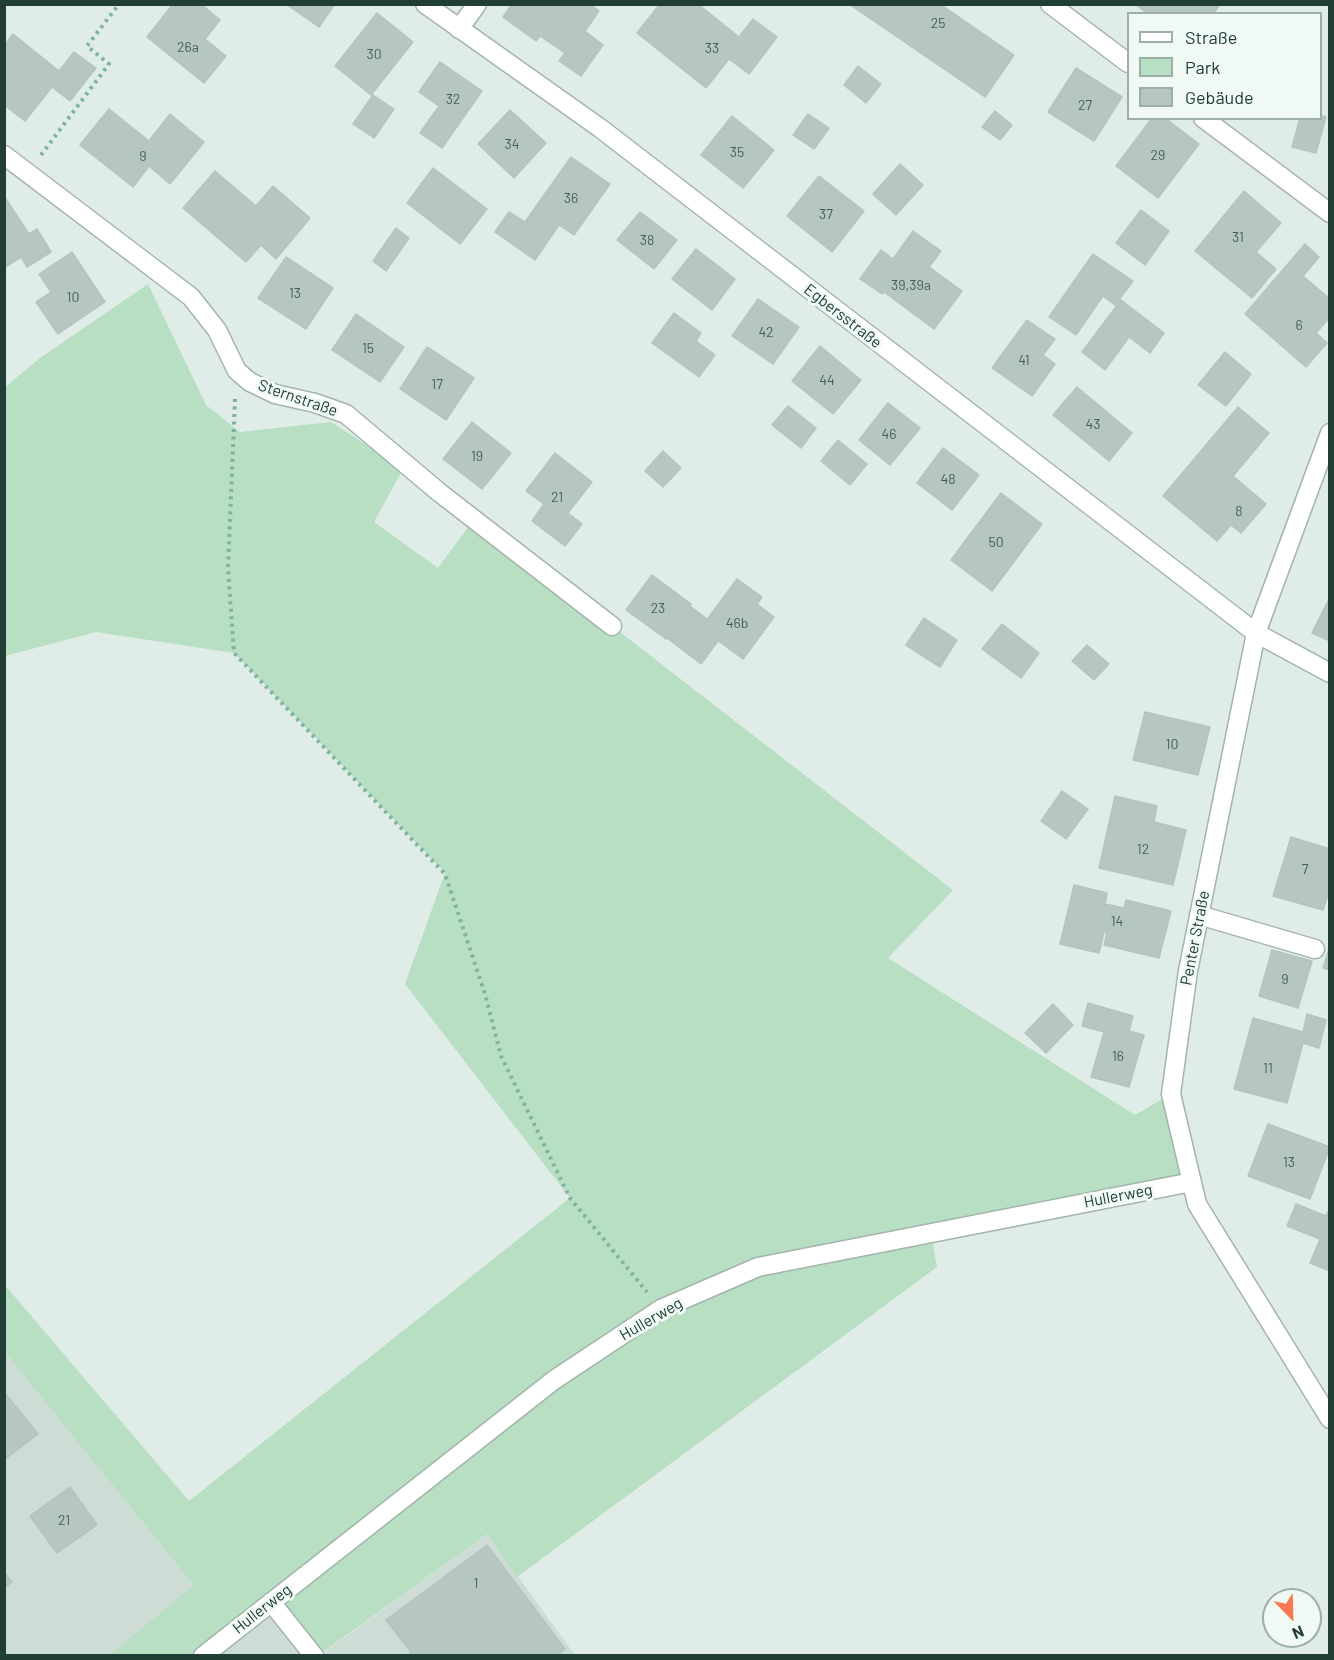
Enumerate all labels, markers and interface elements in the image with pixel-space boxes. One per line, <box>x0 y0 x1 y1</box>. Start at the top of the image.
legend <box>1127 12 1322 120</box>
house number: 25 <box>931 15 945 31</box>
text: Straße <box>1185 26 1237 48</box>
house number: 26a <box>177 39 199 55</box>
house number: 33 <box>705 40 719 56</box>
house number: 30 <box>366 46 382 62</box>
text: Park <box>1185 56 1220 78</box>
text: Gebäude <box>1185 86 1254 108</box>
house number: 32 <box>446 91 460 107</box>
house number: 27 <box>1078 97 1092 113</box>
house number: 34 <box>505 136 519 152</box>
house number: 35 <box>730 144 744 160</box>
house number: 29 <box>1151 147 1165 163</box>
house number: 9 <box>139 148 147 164</box>
house number: 36 <box>564 190 578 206</box>
house number: 37 <box>819 206 833 222</box>
house number: 31 <box>1232 229 1244 245</box>
house number: 38 <box>640 232 654 248</box>
house number: 39,39a <box>891 277 931 293</box>
street label: Egbersstraße <box>800 280 886 352</box>
house number: 13 <box>289 285 301 301</box>
house number: 10 <box>67 289 79 305</box>
house number: 6 <box>1295 317 1303 333</box>
house number: 42 <box>758 324 774 340</box>
house number: 15 <box>362 340 374 356</box>
house number: 41 <box>1018 352 1030 368</box>
house number: 44 <box>819 372 835 388</box>
street label: Sternstraße <box>256 375 340 421</box>
house number: 17 <box>431 376 443 392</box>
house number: 43 <box>1086 416 1100 432</box>
house number: 46 <box>882 426 896 442</box>
house number: 19 <box>471 448 483 464</box>
house number: 48 <box>940 471 956 487</box>
house number: 21 <box>551 489 563 505</box>
house number: 8 <box>1235 503 1243 519</box>
house number: 50 <box>988 534 1004 550</box>
house number: 23 <box>651 600 665 616</box>
house number: 46b <box>726 615 748 631</box>
house number: 10 <box>1166 736 1178 752</box>
house number: 12 <box>1137 841 1149 857</box>
house number: 7 <box>1302 861 1308 877</box>
street label: Penter Straße <box>1176 889 1214 987</box>
house number: 14 <box>1111 913 1123 929</box>
house number: 9 <box>1281 971 1289 987</box>
house number: 16 <box>1112 1048 1124 1064</box>
house number: 11 <box>1263 1060 1273 1076</box>
house number: 13 <box>1283 1154 1295 1170</box>
street label: Hullerweg <box>1082 1180 1154 1212</box>
street label: Hullerweg <box>616 1293 686 1345</box>
house number: 21 <box>58 1512 70 1528</box>
house number: 1 <box>474 1575 478 1591</box>
street label: Hullerweg <box>229 1580 295 1638</box>
north arrow <box>1262 1588 1322 1648</box>
text: N <box>1290 1622 1307 1644</box>

